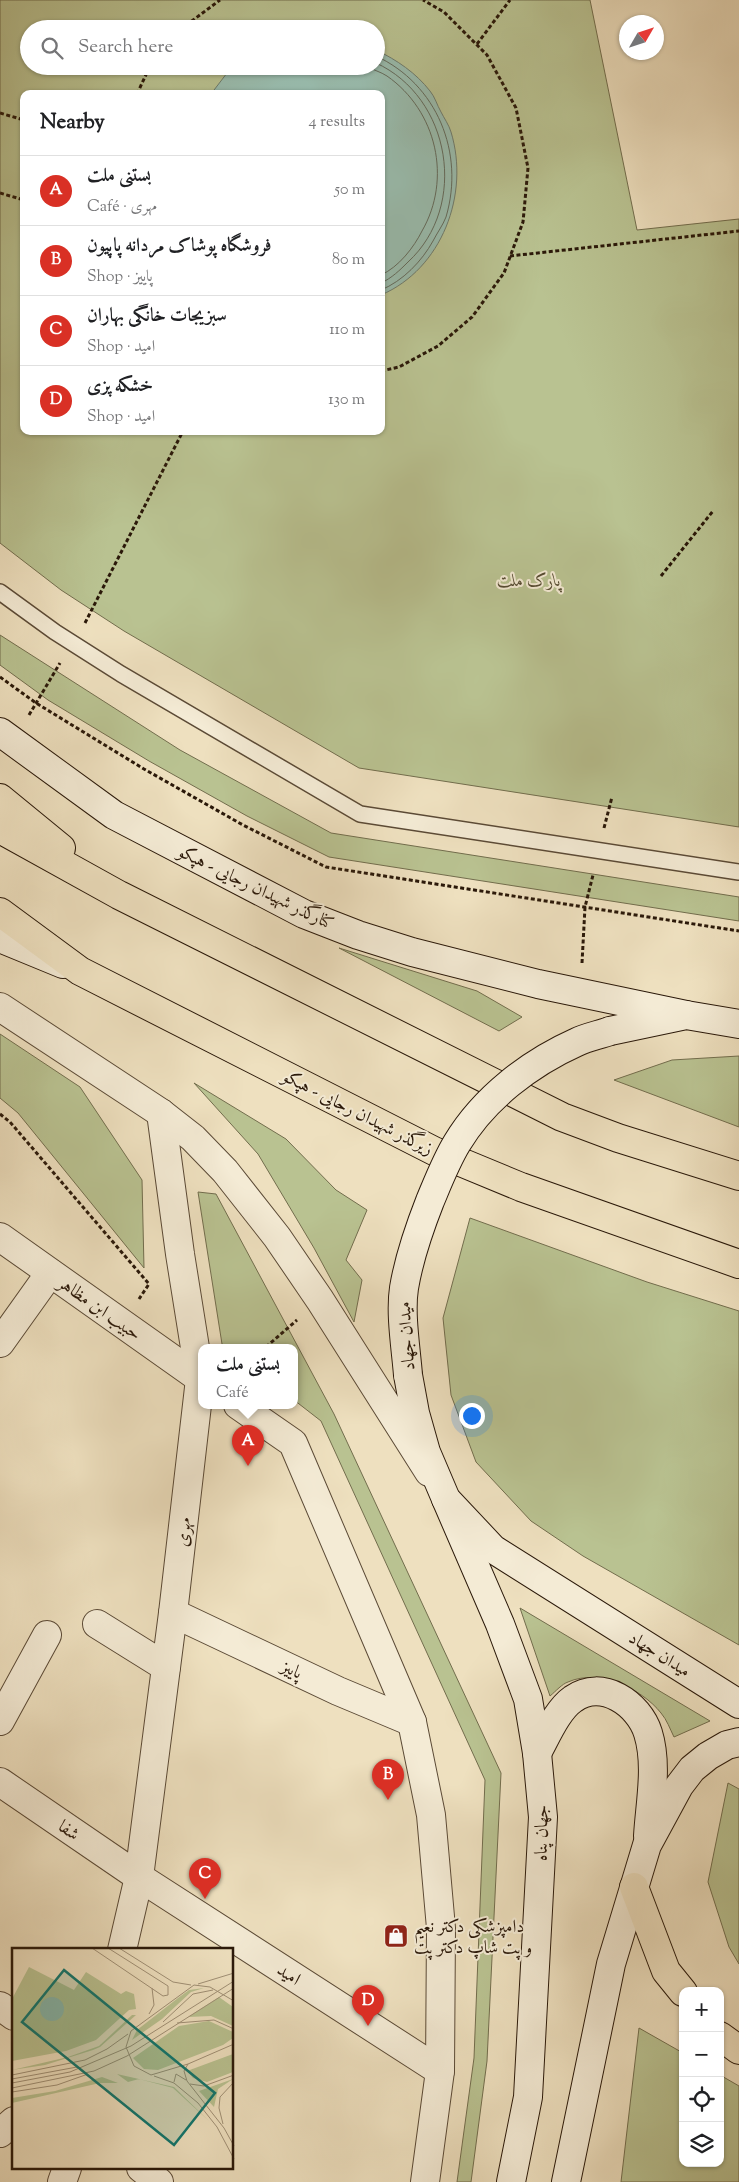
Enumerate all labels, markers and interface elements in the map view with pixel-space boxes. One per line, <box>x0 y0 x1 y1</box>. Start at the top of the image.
north arrow <box>619 15 664 60</box>
search box <box>20 20 385 75</box>
icon: search <box>38 34 66 62</box>
text: Search here <box>78 34 173 61</box>
text: Nearby <box>40 108 105 138</box>
text: 4 results <box>309 111 365 134</box>
text: بستنی ملت <box>87 163 151 190</box>
text: A <box>50 179 63 202</box>
text: 50 m <box>334 179 365 202</box>
text: Café · مهری <box>87 196 157 219</box>
text: فروشگاه پوشاک مردانه پاپیون <box>87 233 272 260</box>
text: B <box>51 249 61 272</box>
text: 80 m <box>332 249 365 272</box>
text: Shop · پاییز <box>87 266 153 289</box>
text: سبزیجات خانگی بهاران <box>87 303 227 330</box>
text: C <box>50 319 62 342</box>
text: 110 m <box>329 319 365 342</box>
text: Shop · امید <box>87 336 155 359</box>
text: خشکه پزی <box>87 373 153 400</box>
text: D <box>50 389 62 412</box>
text: 130 m <box>328 389 365 412</box>
text: Shop · امید <box>87 406 155 429</box>
park label: پارک ملت <box>497 569 563 595</box>
street label: کنارگذر شهیدان رجایی - هپکو <box>171 837 338 938</box>
street label: زیرگذر شهیدان رجایی - هپکو <box>275 1062 438 1163</box>
street label: حبیب ابن مظاهر <box>50 1270 146 1348</box>
street label: میدان جهاد <box>393 1301 423 1371</box>
popup <box>198 1344 298 1409</box>
text: بستنی ملت <box>216 1352 280 1379</box>
text: Café <box>216 1382 249 1405</box>
your location <box>459 1403 485 1429</box>
pin: A <box>232 1425 264 1466</box>
street label: مهری <box>171 1516 199 1548</box>
street label: میدان جهاد <box>623 1626 695 1685</box>
street label: پاییز <box>274 1654 308 1688</box>
pin: B <box>372 1759 404 1800</box>
street label: جهان پناه <box>530 1805 556 1861</box>
street label: شفا <box>52 1815 84 1848</box>
pin: C <box>189 1858 221 1899</box>
place label: دامپزشکی دکتر نعیم و پت شاپ دکتر پت <box>414 1915 532 1962</box>
shop icon: دامپزشکی دکتر نعیم و پت شاپ دکتر پت <box>383 1923 409 1949</box>
inset map <box>12 1948 234 2170</box>
street label: امید <box>271 1958 305 1993</box>
pin: D <box>352 1985 384 2026</box>
map controls <box>679 1987 724 2167</box>
button: + <box>679 1987 724 2032</box>
button: − <box>679 2032 724 2077</box>
button: locate <box>679 2077 724 2122</box>
button: layers <box>679 2122 724 2167</box>

